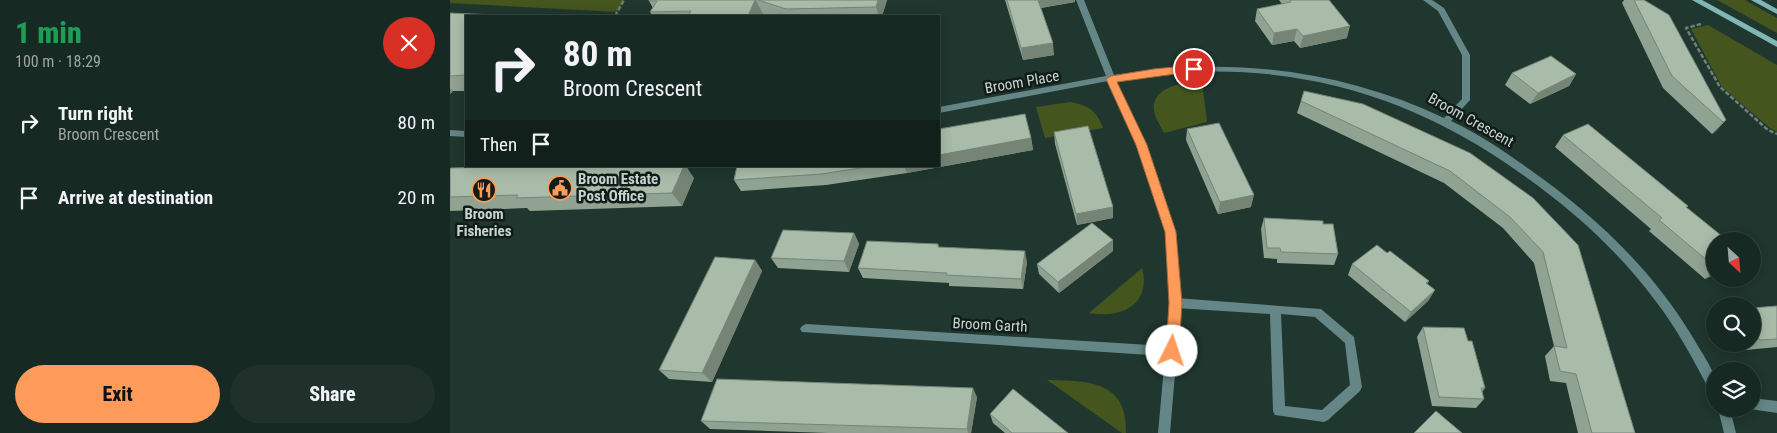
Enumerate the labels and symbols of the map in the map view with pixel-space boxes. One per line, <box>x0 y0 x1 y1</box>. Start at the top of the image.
pin <box>1173 48 1215 90</box>
street label: Broom Place <box>983 67 1061 97</box>
street label: Broom Crescent <box>1425 89 1517 151</box>
place label: Broom Estate Post Office <box>578 170 658 205</box>
public building icon: Broom Estate Post Office <box>547 175 573 201</box>
restaurant icon: Broom Fisheries <box>471 177 497 203</box>
place label: Broom Fisheries <box>456 205 512 240</box>
north arrow <box>1706 232 1761 288</box>
street label: Broom Garth <box>952 314 1028 336</box>
position arrow <box>1145 324 1197 376</box>

